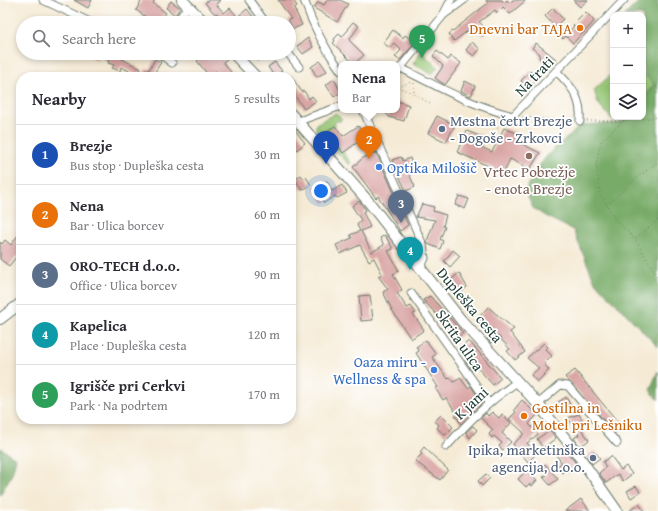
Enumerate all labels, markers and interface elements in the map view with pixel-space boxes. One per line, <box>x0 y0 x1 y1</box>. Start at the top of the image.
map controls <box>610 12 646 120</box>
button: + <box>610 12 646 48</box>
search box <box>16 16 296 60</box>
place label: Dnevni bar TAJA <box>469 18 572 39</box>
marker: Dnevni bar TAJA <box>575 23 585 33</box>
pin: 5 <box>409 25 435 58</box>
icon: search <box>30 27 52 49</box>
text: Search here <box>62 28 136 49</box>
button: − <box>610 48 646 84</box>
street label: Na trati <box>510 51 558 101</box>
popup <box>338 61 400 113</box>
text: Nena <box>352 67 386 88</box>
button: layers <box>610 84 646 120</box>
text: Nearby <box>32 86 86 111</box>
text: Bar <box>352 88 371 107</box>
text: 5 results <box>234 89 280 108</box>
place label: Mestna četrt Brezje - Dogoše - Zrkovci <box>450 110 572 148</box>
marker: Mestna četrt Brezje - Dogoše - Zrkovci <box>437 124 447 134</box>
pin: 2 <box>356 126 382 159</box>
pin: 1 <box>313 131 339 164</box>
text: Brezje <box>70 135 112 156</box>
text: 1 <box>42 145 48 164</box>
text: 30 m <box>254 145 280 164</box>
marker: Vrtec Pobrežje - enota Brezje <box>524 151 534 161</box>
text: Bus stop · Dupleška cesta <box>70 156 204 175</box>
place label: Optika Milošič <box>387 157 477 178</box>
place label: Vrtec Pobrežje - enota Brezje <box>483 161 575 199</box>
marker: Optika Milošič <box>374 162 384 172</box>
your location <box>311 181 331 201</box>
pin: 3 <box>388 190 414 223</box>
text: Nena <box>70 195 104 216</box>
text: 2 <box>42 205 48 224</box>
text: 60 m <box>254 205 280 224</box>
text: Bar · Ulica borcev <box>70 216 164 235</box>
pin: 4 <box>397 237 423 270</box>
text: ORO-TECH d.o.o. <box>70 255 180 276</box>
street label: Dupleška cesta <box>432 263 508 347</box>
text: 3 <box>42 265 48 284</box>
text: 90 m <box>254 265 280 284</box>
text: Office · Ulica borcev <box>70 276 177 295</box>
street label: Skrita ulica <box>431 305 489 375</box>
text: Kapelica <box>70 315 127 336</box>
text: 4 <box>42 325 48 344</box>
text: 120 m <box>248 325 280 344</box>
text: Place · Dupleška cesta <box>70 336 187 355</box>
place label: Oaza miru - Wellness & spa <box>333 351 426 389</box>
marker: Oaza miru - Wellness & spa <box>429 365 439 375</box>
text: Igrišče pri Cerkvi <box>70 375 186 396</box>
street label: K jami <box>449 382 493 424</box>
text: 5 <box>42 385 48 404</box>
text: 170 m <box>248 385 280 404</box>
text: Park · Na podrtem <box>70 396 168 415</box>
place label: Gostilna in Motel pri Lešniku <box>532 397 643 435</box>
marker: Gostilna in Motel pri Lešniku <box>519 411 529 421</box>
place label: Ipika, marketinška agencija, d.o.o. <box>468 439 585 477</box>
marker: Ipika, marketinška agencija, d.o.o. <box>588 453 598 463</box>

